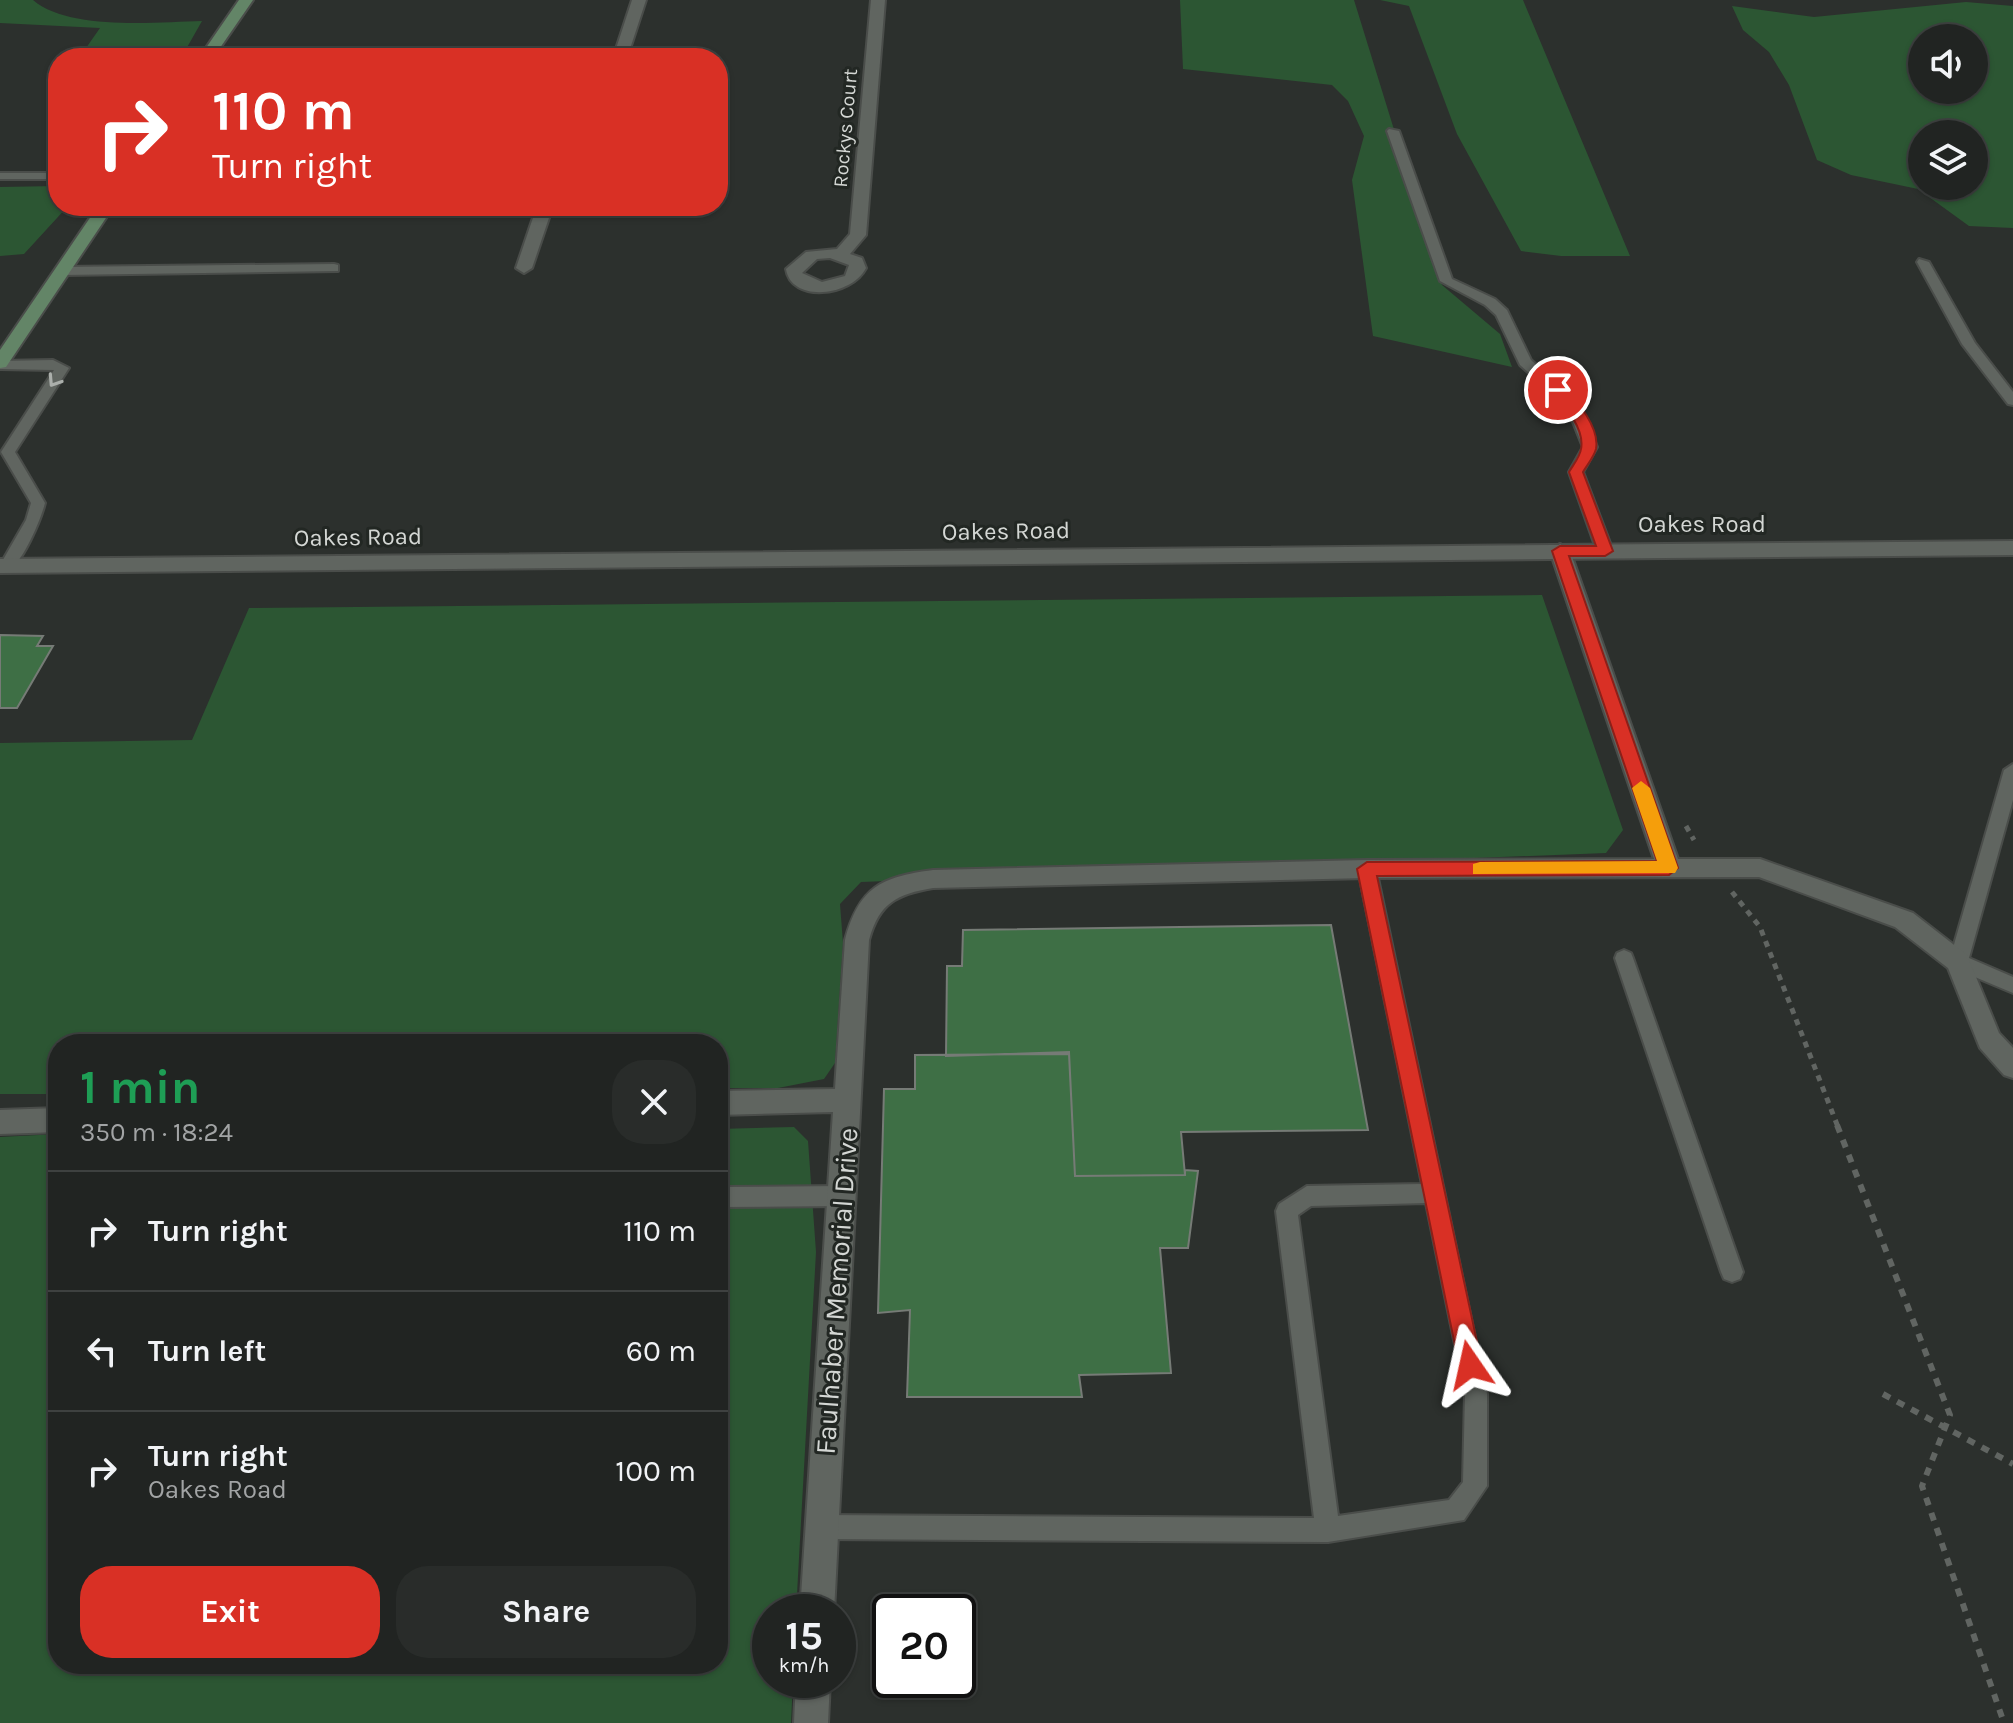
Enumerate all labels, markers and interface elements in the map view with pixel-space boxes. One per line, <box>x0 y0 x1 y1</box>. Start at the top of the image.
map controls <box>1908 24 1988 200</box>
button: sound <box>1908 24 1988 104</box>
street label: Rockys Court <box>829 67 862 188</box>
text: 110 m <box>212 78 355 143</box>
icon: right <box>80 80 184 184</box>
button: layers <box>1908 120 1988 200</box>
text: Turn right <box>212 145 372 187</box>
pin <box>1524 356 1592 424</box>
icon: arrive <box>1536 368 1580 412</box>
one-way arrow <box>49 372 64 386</box>
street label: Oakes Road <box>1638 510 1766 538</box>
street label: Oakes Road <box>942 516 1070 546</box>
street label: Oakes Road <box>294 522 422 552</box>
text: 1 min <box>80 1059 200 1115</box>
button: close <box>612 1060 696 1144</box>
text: 350 m · 18:24 <box>80 1117 233 1148</box>
street label: Faulhaber Memorial Drive <box>809 1126 864 1456</box>
icon: right <box>80 1209 124 1253</box>
text: Turn right <box>148 1213 288 1249</box>
text: 110 m <box>623 1213 696 1249</box>
position arrow <box>1428 1323 1512 1407</box>
icon: left <box>80 1329 124 1373</box>
text: Turn left <box>148 1333 266 1369</box>
text: 60 m <box>626 1333 696 1369</box>
text: Turn right <box>148 1438 288 1474</box>
icon: right <box>80 1449 124 1493</box>
text: 100 m <box>615 1453 696 1489</box>
text: Oakes Road <box>148 1474 287 1505</box>
button: Exit <box>80 1566 380 1658</box>
button: Share <box>396 1566 696 1658</box>
speed limit sign: 20 <box>872 1594 976 1698</box>
text: 15 <box>785 1612 823 1659</box>
text: km/h <box>779 1654 829 1677</box>

